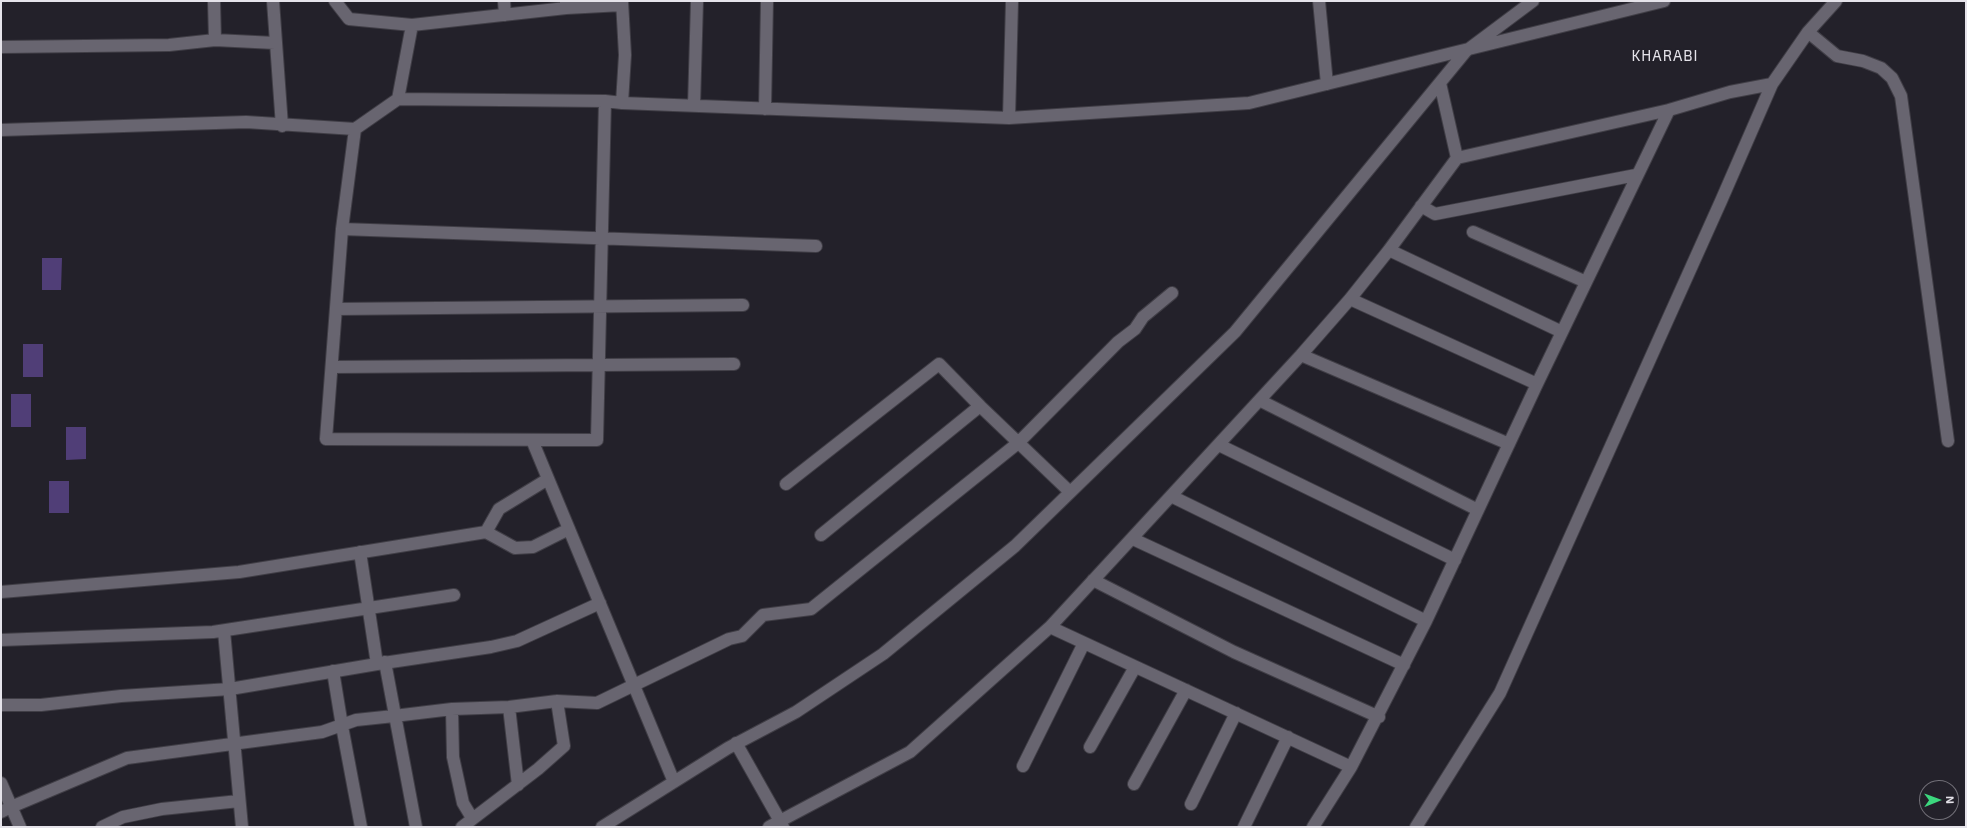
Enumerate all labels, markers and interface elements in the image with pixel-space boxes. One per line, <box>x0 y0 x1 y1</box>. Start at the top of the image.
district label: KHARABI <box>1631 47 1699 65</box>
north arrow <box>1919 780 1959 820</box>
text: N <box>1944 796 1957 804</box>

